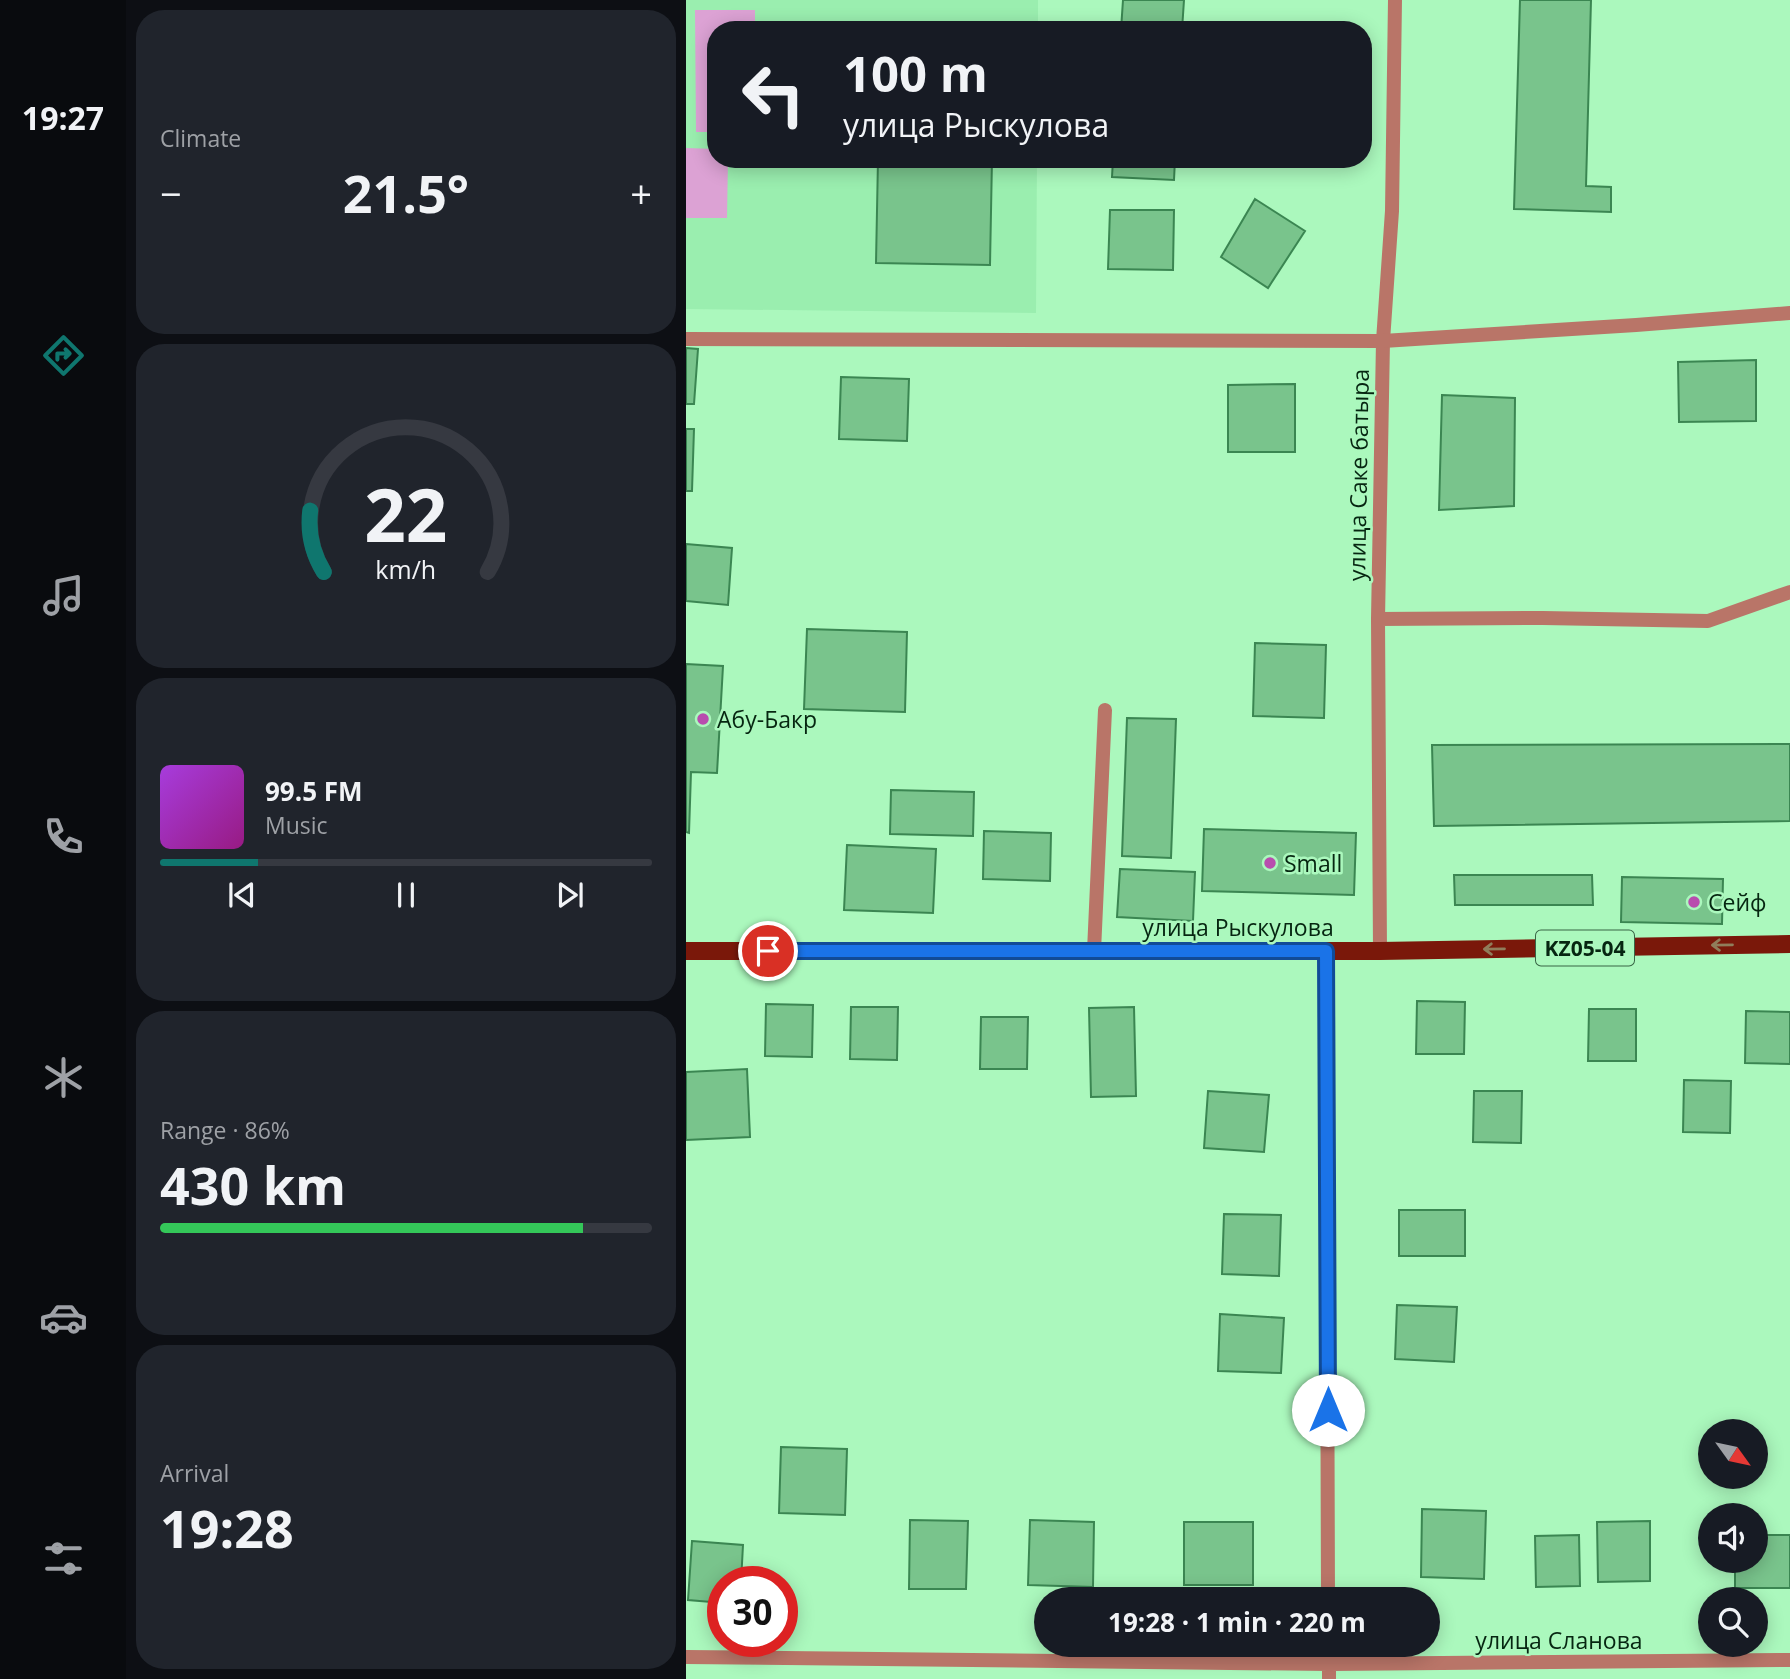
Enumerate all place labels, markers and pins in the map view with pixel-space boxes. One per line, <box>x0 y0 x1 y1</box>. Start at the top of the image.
place label: Абу-Бакр <box>717 703 817 735</box>
marker: Абу-Бакр <box>695 711 711 727</box>
place label: Small <box>1284 847 1342 879</box>
marker: Small <box>1262 855 1278 871</box>
place label: Сейф <box>1708 886 1766 918</box>
marker: Сейф <box>1686 894 1702 910</box>
pin <box>738 921 798 981</box>

